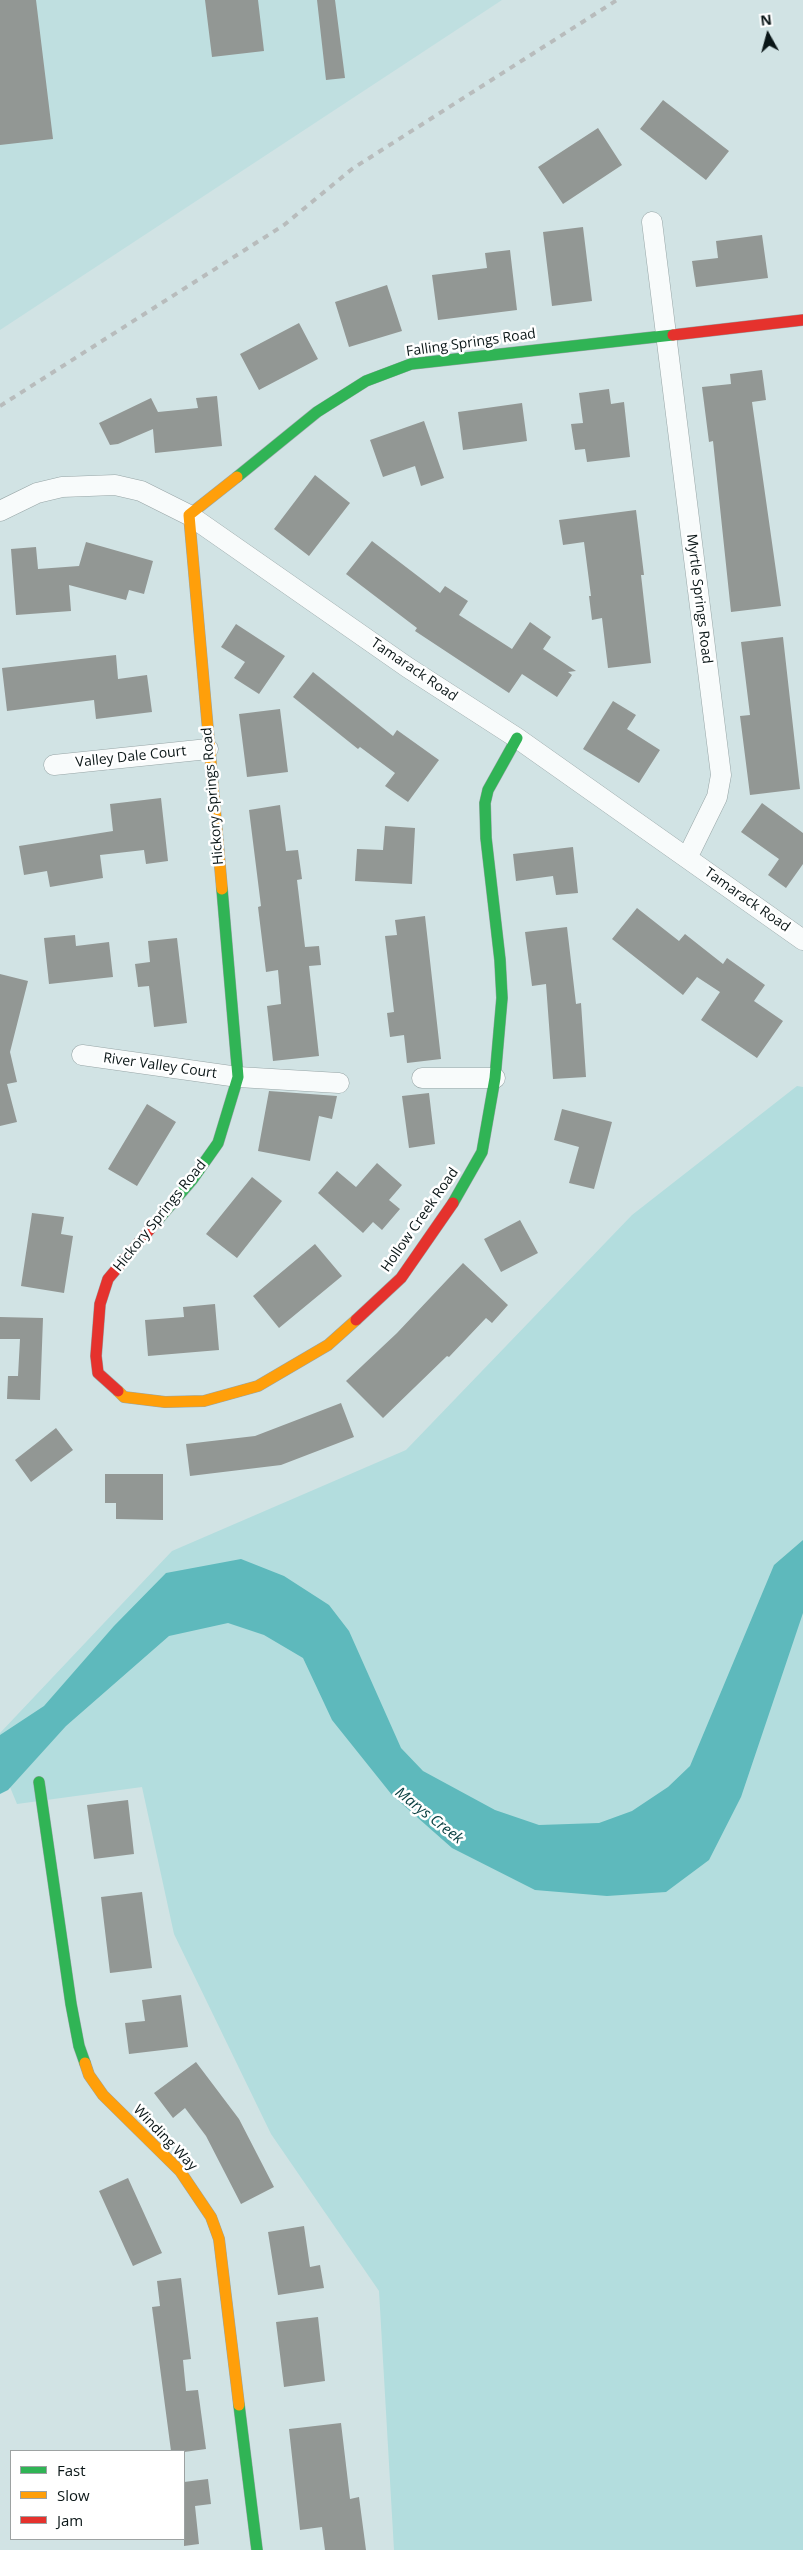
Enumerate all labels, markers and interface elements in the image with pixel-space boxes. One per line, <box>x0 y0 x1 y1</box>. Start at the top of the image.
text: N <box>759 9 773 30</box>
north arrow <box>743 10 793 60</box>
street label: Falling Springs Road <box>405 326 537 360</box>
street label: Myrtle Springs Road <box>683 533 715 665</box>
street label: Tamarack Road <box>368 635 460 705</box>
street label: Hickory Springs Road <box>199 726 227 866</box>
street label: Valley Dale Court <box>75 743 187 771</box>
street label: Tamarack Road <box>701 864 793 936</box>
street label: River Valley Court <box>102 1050 218 1082</box>
street label: Hickory Springs Road <box>110 1157 210 1275</box>
street label: Hollow Creek Road <box>378 1165 462 1275</box>
water label: Marys Creek <box>391 1784 467 1848</box>
street label: Winding Way <box>130 2102 200 2174</box>
legend <box>10 2450 185 2540</box>
text: Fast <box>57 2460 86 2480</box>
text: Slow <box>57 2485 90 2505</box>
text: Jam <box>57 2510 83 2530</box>

